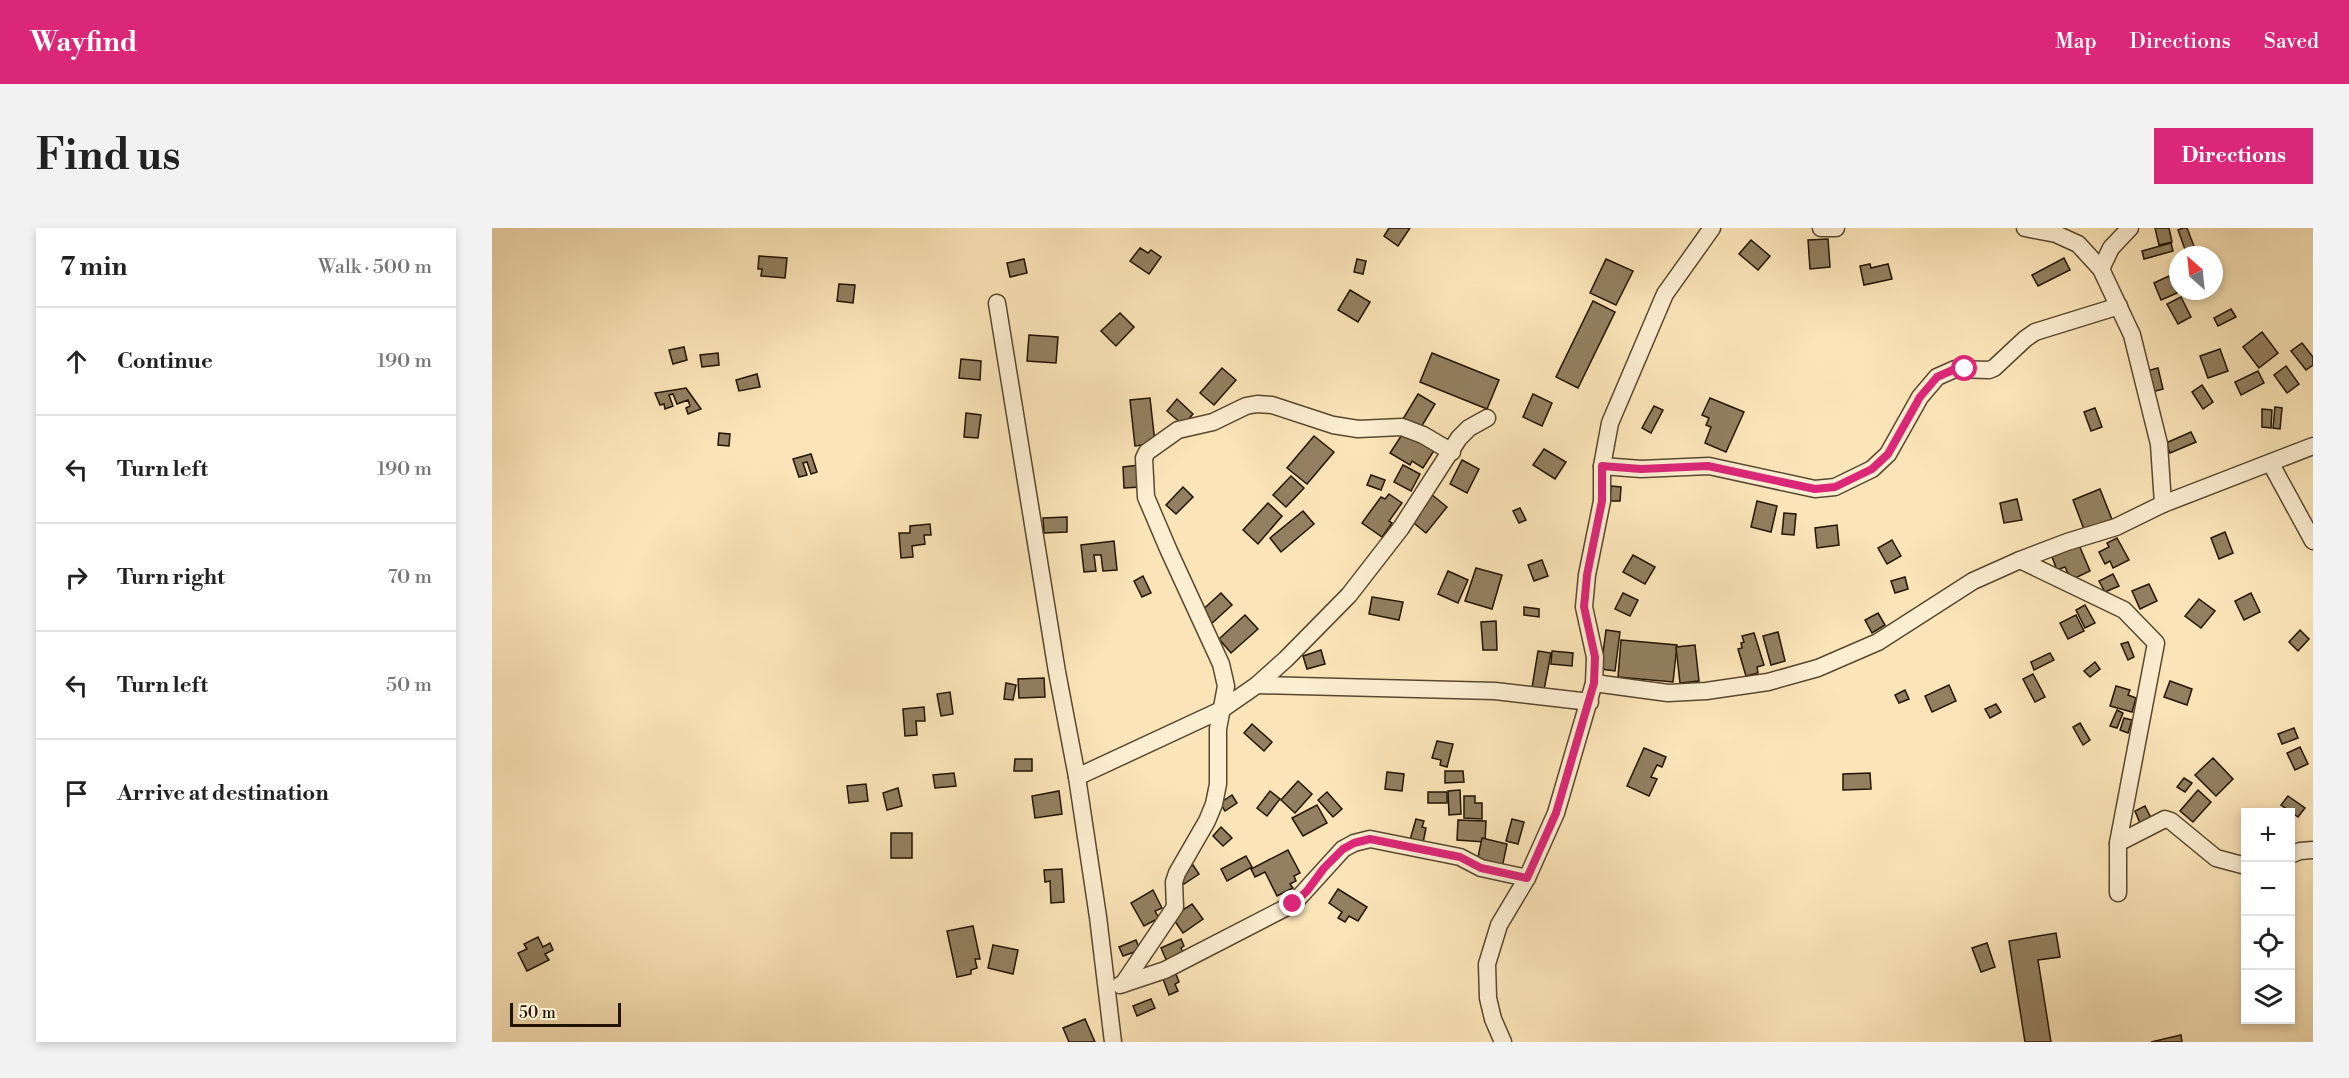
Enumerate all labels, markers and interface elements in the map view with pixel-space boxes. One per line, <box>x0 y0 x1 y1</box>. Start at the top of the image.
text: Wayfind <box>30 25 138 60</box>
text: Map <box>2055 29 2097 55</box>
text: Directions <box>2130 29 2231 55</box>
text: Saved <box>2264 29 2319 55</box>
button: Directions <box>2154 128 2313 184</box>
text: Find us <box>36 130 180 183</box>
north arrow <box>2169 246 2223 300</box>
text: 7 min <box>60 251 127 283</box>
text: Walk · 500 m <box>318 255 432 280</box>
icon: ahead <box>60 345 93 378</box>
text: Continue <box>117 348 213 375</box>
text: 190 m <box>377 349 432 374</box>
route start <box>1951 355 1977 381</box>
icon: left <box>60 453 93 486</box>
text: Turn left <box>117 456 208 483</box>
text: 190 m <box>377 457 432 482</box>
icon: right <box>60 561 93 594</box>
text: Turn right <box>117 564 225 591</box>
text: 70 m <box>388 565 432 590</box>
icon: left <box>60 669 93 702</box>
text: Turn left <box>117 672 208 699</box>
text: 50 m <box>386 673 432 698</box>
icon: arrive <box>60 777 93 810</box>
text: Arrive at destination <box>117 780 329 807</box>
map controls <box>2241 808 2295 1024</box>
button: + <box>2241 808 2295 862</box>
button: − <box>2241 862 2295 916</box>
route end <box>1279 890 1305 916</box>
button: locate <box>2241 916 2295 970</box>
button: layers <box>2241 970 2295 1024</box>
scale bar <box>510 1000 621 1028</box>
text: 50 m <box>519 1003 556 1023</box>

